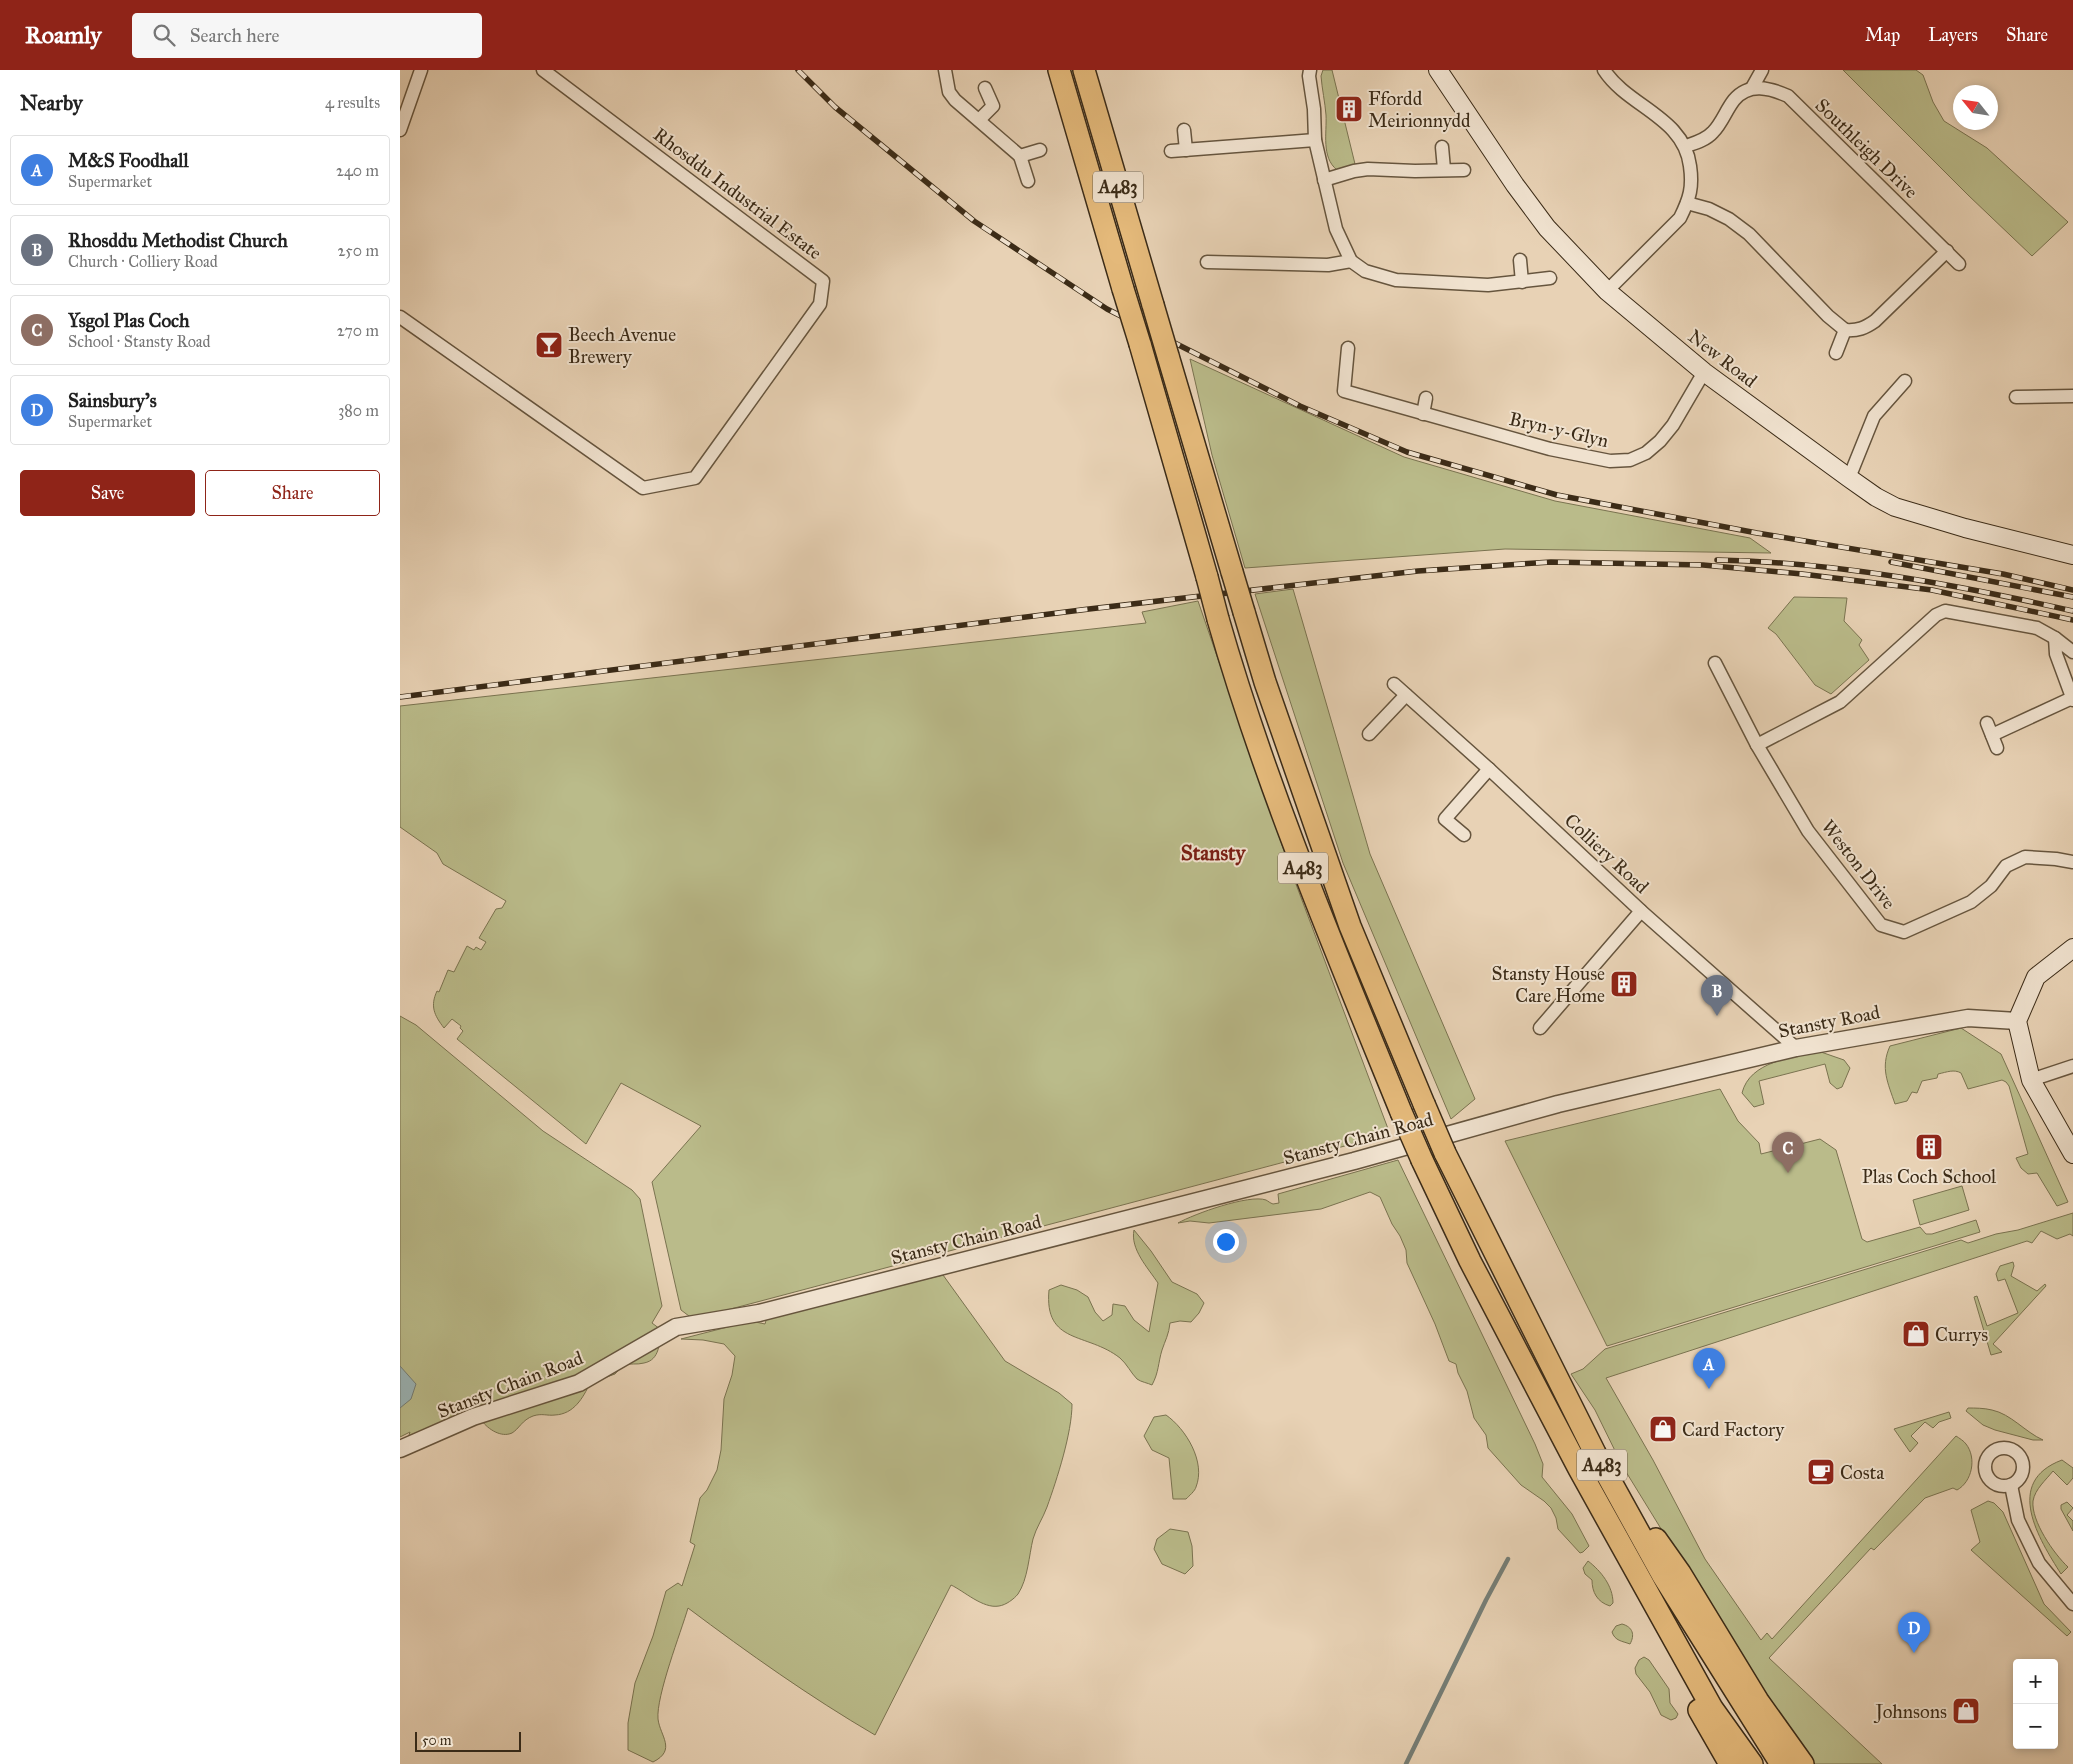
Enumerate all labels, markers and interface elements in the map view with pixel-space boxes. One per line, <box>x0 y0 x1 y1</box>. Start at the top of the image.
search box <box>132 13 482 58</box>
text: Roamly <box>25 20 102 50</box>
icon: search <box>150 21 178 49</box>
text: Search here <box>190 24 280 47</box>
text: Map <box>1865 24 1900 46</box>
text: Layers <box>1928 24 1978 46</box>
text: Share <box>2006 24 2048 46</box>
north arrow <box>1953 85 1998 130</box>
place label: Ffordd Meirionnydd <box>1368 87 1471 132</box>
text: Nearby <box>20 90 83 116</box>
text: 4 results <box>325 93 380 112</box>
building icon: Ffordd Meirionnydd <box>1334 94 1364 124</box>
street label: Southleigh Drive <box>1810 94 1923 204</box>
street label: Rhosddu Industrial Estate <box>649 123 827 264</box>
text: M&S Foodhall <box>68 149 189 172</box>
text: A <box>32 161 42 180</box>
text: 240 m <box>336 161 379 180</box>
road number: A483 <box>1093 171 1143 202</box>
text: Supermarket <box>68 172 152 191</box>
text: Rhosddu Methodist Church <box>68 229 288 252</box>
text: B <box>32 241 42 260</box>
text: 250 m <box>338 241 379 260</box>
text: Church · Colliery Road <box>68 252 218 271</box>
text: Ysgol Plas Coch <box>68 309 190 332</box>
text: C <box>32 321 42 340</box>
text: 270 m <box>337 321 379 340</box>
place label: Beech Avenue Brewery <box>568 323 676 368</box>
street label: New Road <box>1684 324 1762 393</box>
bar icon: Beech Avenue Brewery <box>534 330 564 360</box>
text: School · Stansty Road <box>68 332 211 351</box>
text: Sainsbury's <box>68 389 157 412</box>
text: D <box>31 401 43 420</box>
text: 380 m <box>338 401 379 420</box>
street label: Bryn-y-Glyn <box>1507 407 1611 452</box>
text: Supermarket <box>68 412 152 431</box>
button: Save <box>20 470 195 516</box>
button: Share <box>205 470 380 516</box>
street label: Colliery Road <box>1560 809 1654 898</box>
street label: Weston Drive <box>1817 815 1901 914</box>
district label: Stansty <box>1181 840 1246 866</box>
road number: A483 <box>1278 852 1328 884</box>
place label: Stansty House Care Home <box>1492 962 1605 1007</box>
building icon: Stansty House Care Home <box>1609 969 1639 999</box>
pin: B <box>1701 975 1733 1016</box>
street label: Stansty Road <box>1776 1000 1882 1043</box>
street label: Stansty Chain Road <box>1281 1107 1436 1170</box>
pin: C <box>1772 1132 1804 1173</box>
building icon: Plas Coch School <box>1914 1132 1944 1162</box>
place label: Plas Coch School <box>1862 1165 1997 1188</box>
street label: Stansty Chain Road <box>889 1210 1044 1269</box>
your location <box>1213 1229 1239 1255</box>
shop icon: Currys <box>1901 1319 1931 1349</box>
place label: Currys <box>1935 1323 1988 1346</box>
street label: Stansty Chain Road <box>434 1346 587 1423</box>
pin: A <box>1693 1348 1725 1389</box>
shop icon: Card Factory <box>1648 1414 1678 1444</box>
place label: Card Factory <box>1682 1418 1785 1441</box>
road number: A483 <box>1577 1450 1627 1480</box>
cafe icon: Costa <box>1806 1457 1836 1487</box>
place label: Costa <box>1840 1461 1885 1484</box>
pin: D <box>1898 1612 1930 1653</box>
map controls <box>2013 1659 2058 1749</box>
button: + <box>2013 1659 2058 1704</box>
shop icon: Johnsons <box>1951 1696 1981 1726</box>
place label: Johnsons <box>1873 1700 1947 1724</box>
button: − <box>2013 1704 2058 1749</box>
scale bar <box>415 1729 521 1752</box>
text: 50 m <box>422 1732 451 1749</box>

